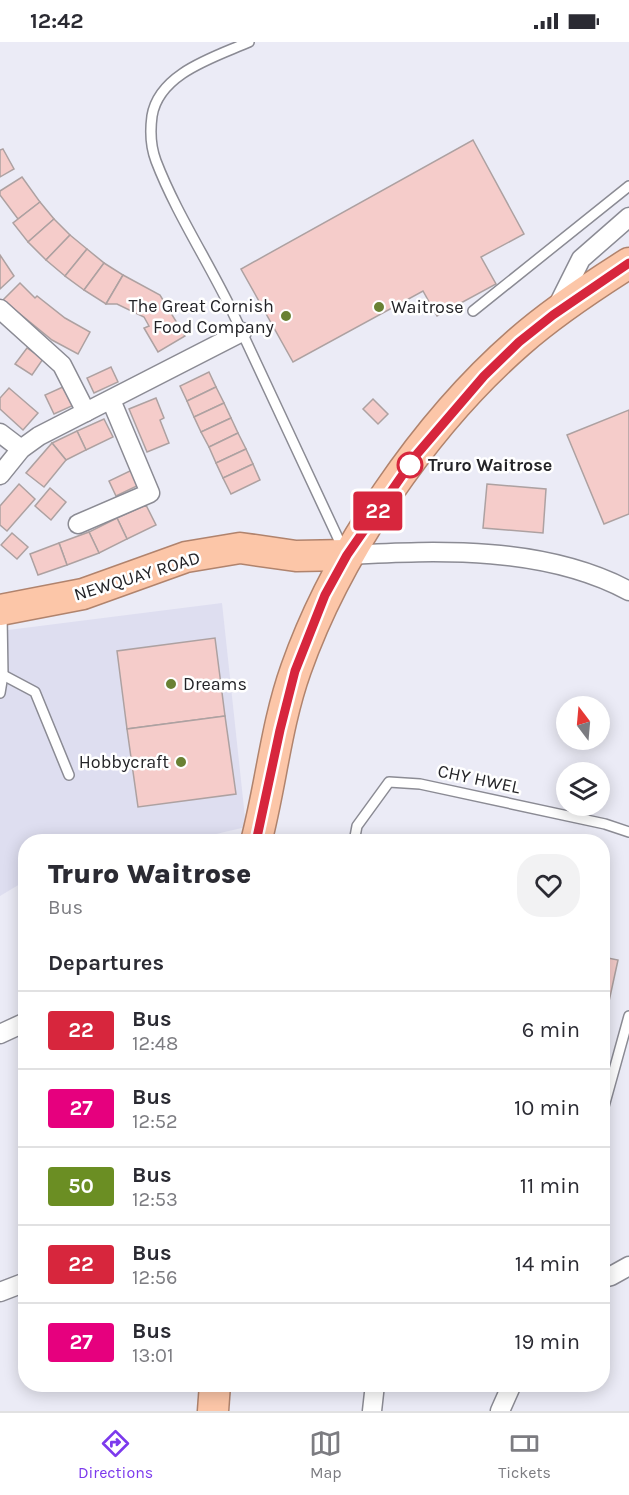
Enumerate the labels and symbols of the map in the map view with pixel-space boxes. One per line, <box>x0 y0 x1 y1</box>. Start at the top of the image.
place label: The Great Cornish Food Company <box>128 295 275 338</box>
place label: Waitrose <box>391 296 464 318</box>
marker: Waitrose <box>372 300 386 314</box>
marker: The Great Cornish Food Company <box>279 309 293 323</box>
marker: Truro Waitrose <box>397 452 423 478</box>
place label: Truro Waitrose <box>428 454 552 476</box>
line badge: 22 <box>351 492 405 530</box>
street label: NEWQUAY ROAD <box>71 546 203 606</box>
place label: Dreams <box>183 673 247 695</box>
marker: Dreams <box>164 677 178 691</box>
north arrow <box>556 696 610 750</box>
place label: Hobbycraft <box>79 751 169 773</box>
marker: Hobbycraft <box>174 755 188 769</box>
street label: CHY HWEL <box>436 760 523 799</box>

